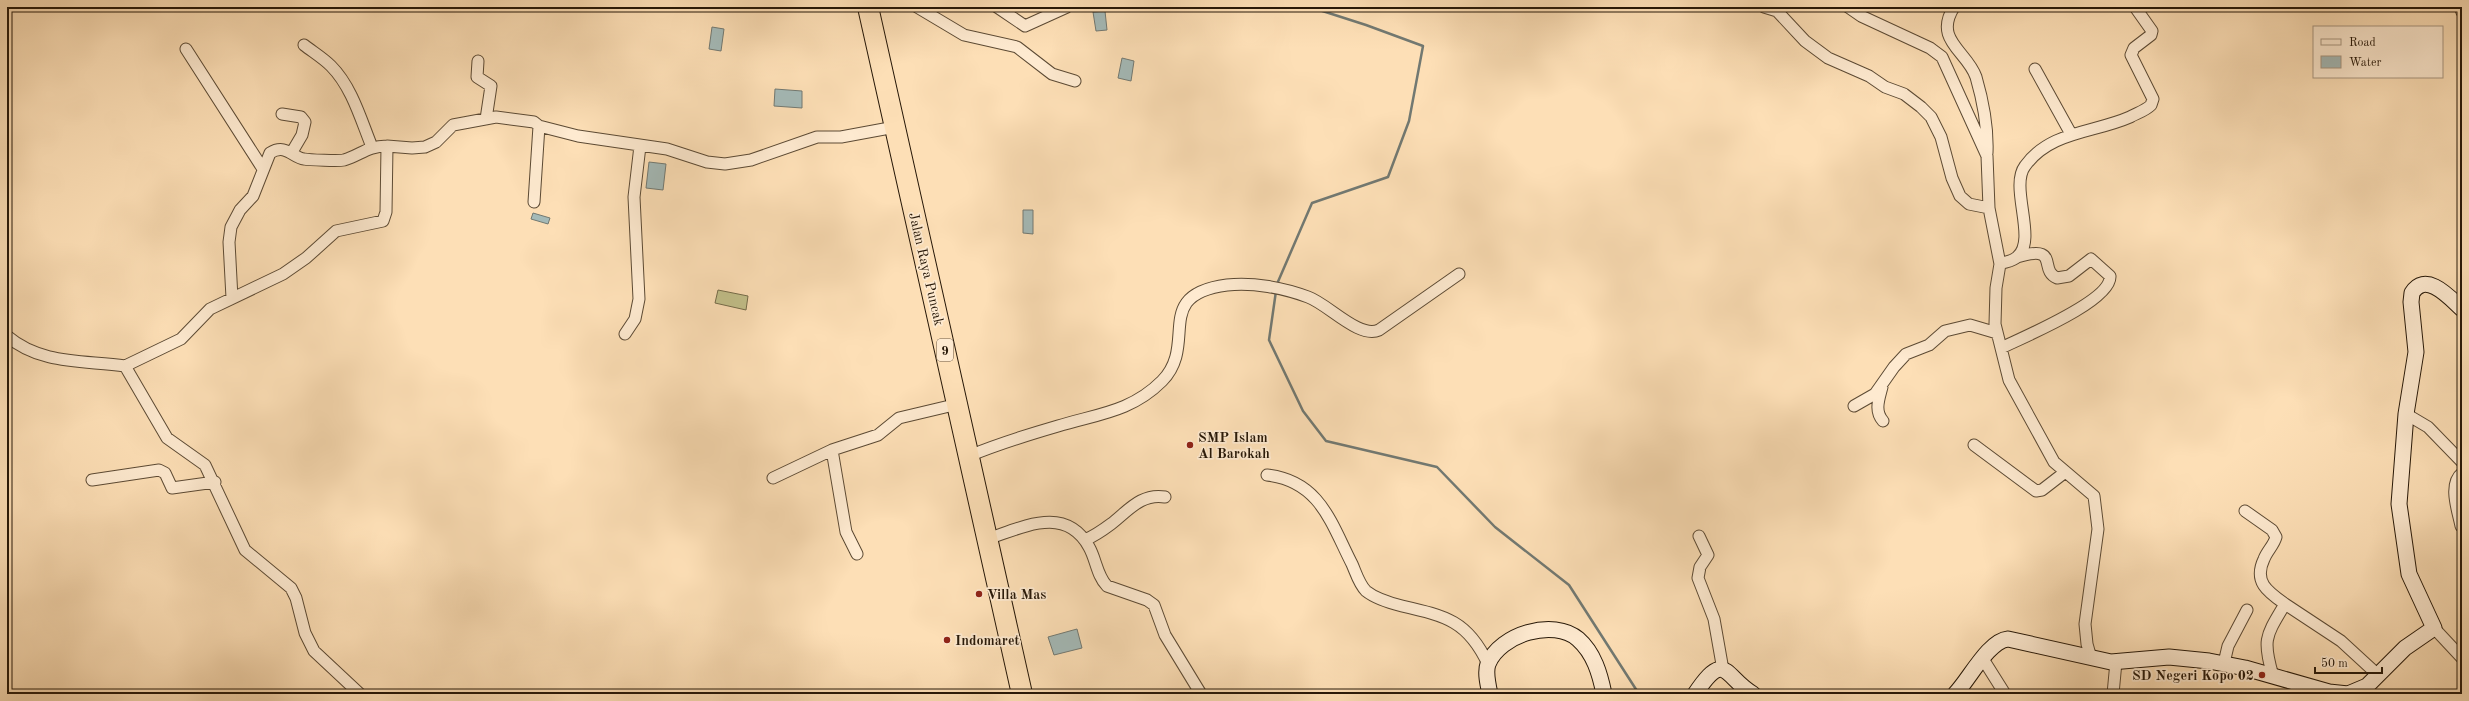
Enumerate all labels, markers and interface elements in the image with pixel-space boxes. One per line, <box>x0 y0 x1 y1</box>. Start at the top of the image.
legend <box>2313 26 2443 78</box>
text: Road <box>2349 37 2376 49</box>
text: Water <box>2349 57 2382 69</box>
street label: Jalan Raya Puncak <box>906 211 946 327</box>
road number: 9 <box>937 339 953 361</box>
place label: SMP Islam Al Barokah <box>1198 431 1270 461</box>
marker: SMP Islam Al Barokah <box>1185 440 1195 450</box>
place label: Villa Mas <box>987 588 1046 602</box>
marker: Villa Mas <box>974 589 984 599</box>
place label: Indomaret <box>955 634 1020 648</box>
marker: Indomaret <box>942 635 952 645</box>
scale bar <box>2315 649 2382 675</box>
text: 50 m <box>2321 657 2348 670</box>
place label: SD Negeri Kopo 02 <box>2132 669 2254 683</box>
marker: SD Negeri Kopo 02 <box>2257 670 2267 680</box>

